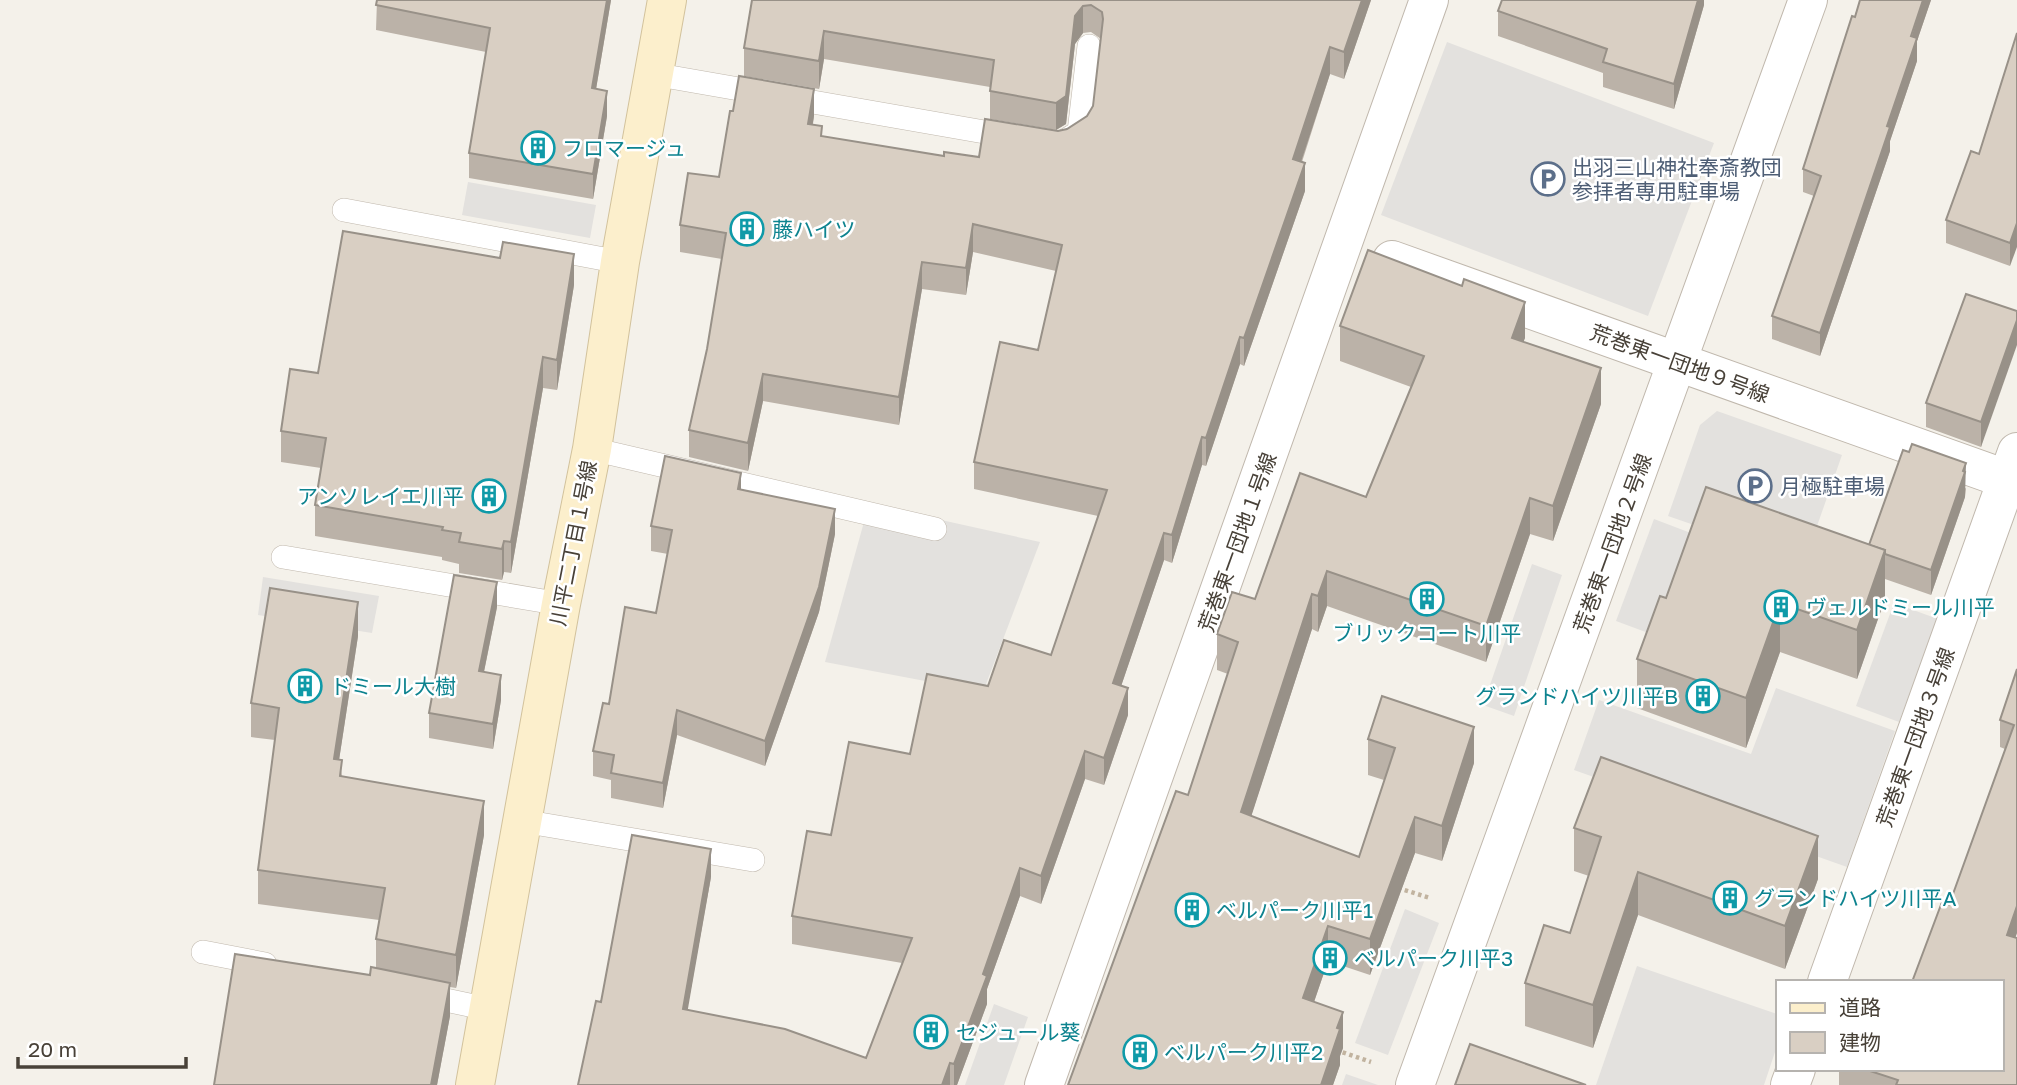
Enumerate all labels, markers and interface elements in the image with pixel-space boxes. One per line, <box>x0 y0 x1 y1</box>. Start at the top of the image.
building icon: フロマージュ <box>519 129 557 167</box>
place label: フロマージュ <box>562 135 686 161</box>
place label: 出羽三山神社奉斎教団 参拝者専用駐車場 <box>1572 154 1782 204</box>
parking icon: 出羽三山神社奉斎教団 参拝者専用駐車場 <box>1529 160 1567 198</box>
building icon: 藤ハイツ <box>728 210 766 248</box>
place label: 藤ハイツ <box>772 216 856 242</box>
street label: 荒巻東一団地９号線 <box>1587 318 1773 408</box>
street label: 荒巻東一団地１号線 <box>1192 449 1282 635</box>
street label: 荒巻東一団地２号線 <box>1567 450 1657 636</box>
street label: 川平二丁目１号線 <box>544 458 602 628</box>
parking icon: 月極駐車場 <box>1736 467 1774 505</box>
place label: 月極駐車場 <box>1780 473 1885 499</box>
building icon: アンソレイエ川平 <box>470 477 508 515</box>
place label: アンソレイエ川平 <box>297 483 464 509</box>
building icon: ブリックコート川平 <box>1408 580 1446 618</box>
building icon: ヴェルドミール川平 <box>1762 588 1800 626</box>
place label: ヴェルドミール川平 <box>1806 594 1995 620</box>
place label: ブリックコート川平 <box>1333 620 1522 646</box>
street label: 荒巻東一団地３号線 <box>1870 644 1960 830</box>
building icon: ドミール大樹 <box>286 667 324 705</box>
place label: ドミール大樹 <box>330 673 456 699</box>
building icon: グランドハイツ川平B <box>1684 677 1722 715</box>
place label: グランドハイツ川平B <box>1475 683 1678 709</box>
building icon: グランドハイツ川平A <box>1711 879 1749 917</box>
place label: グランドハイツ川平A <box>1754 885 1957 911</box>
building icon: ベルパーク川平1 <box>1173 891 1211 929</box>
place label: ベルパーク川平1 <box>1216 897 1373 923</box>
building icon: ベルパーク川平3 <box>1311 939 1349 977</box>
place label: ベルパーク川平3 <box>1354 945 1513 971</box>
legend <box>1776 980 2003 1071</box>
text: 道路 <box>1839 994 1881 1020</box>
building icon: セジュール葵 <box>912 1013 950 1051</box>
place label: セジュール葵 <box>956 1019 1081 1045</box>
scale bar <box>18 1026 186 1070</box>
text: 建物 <box>1839 1029 1881 1055</box>
building icon: ベルパーク川平2 <box>1121 1033 1159 1071</box>
text: 20 m <box>28 1036 77 1062</box>
place label: ベルパーク川平2 <box>1164 1039 1323 1065</box>

